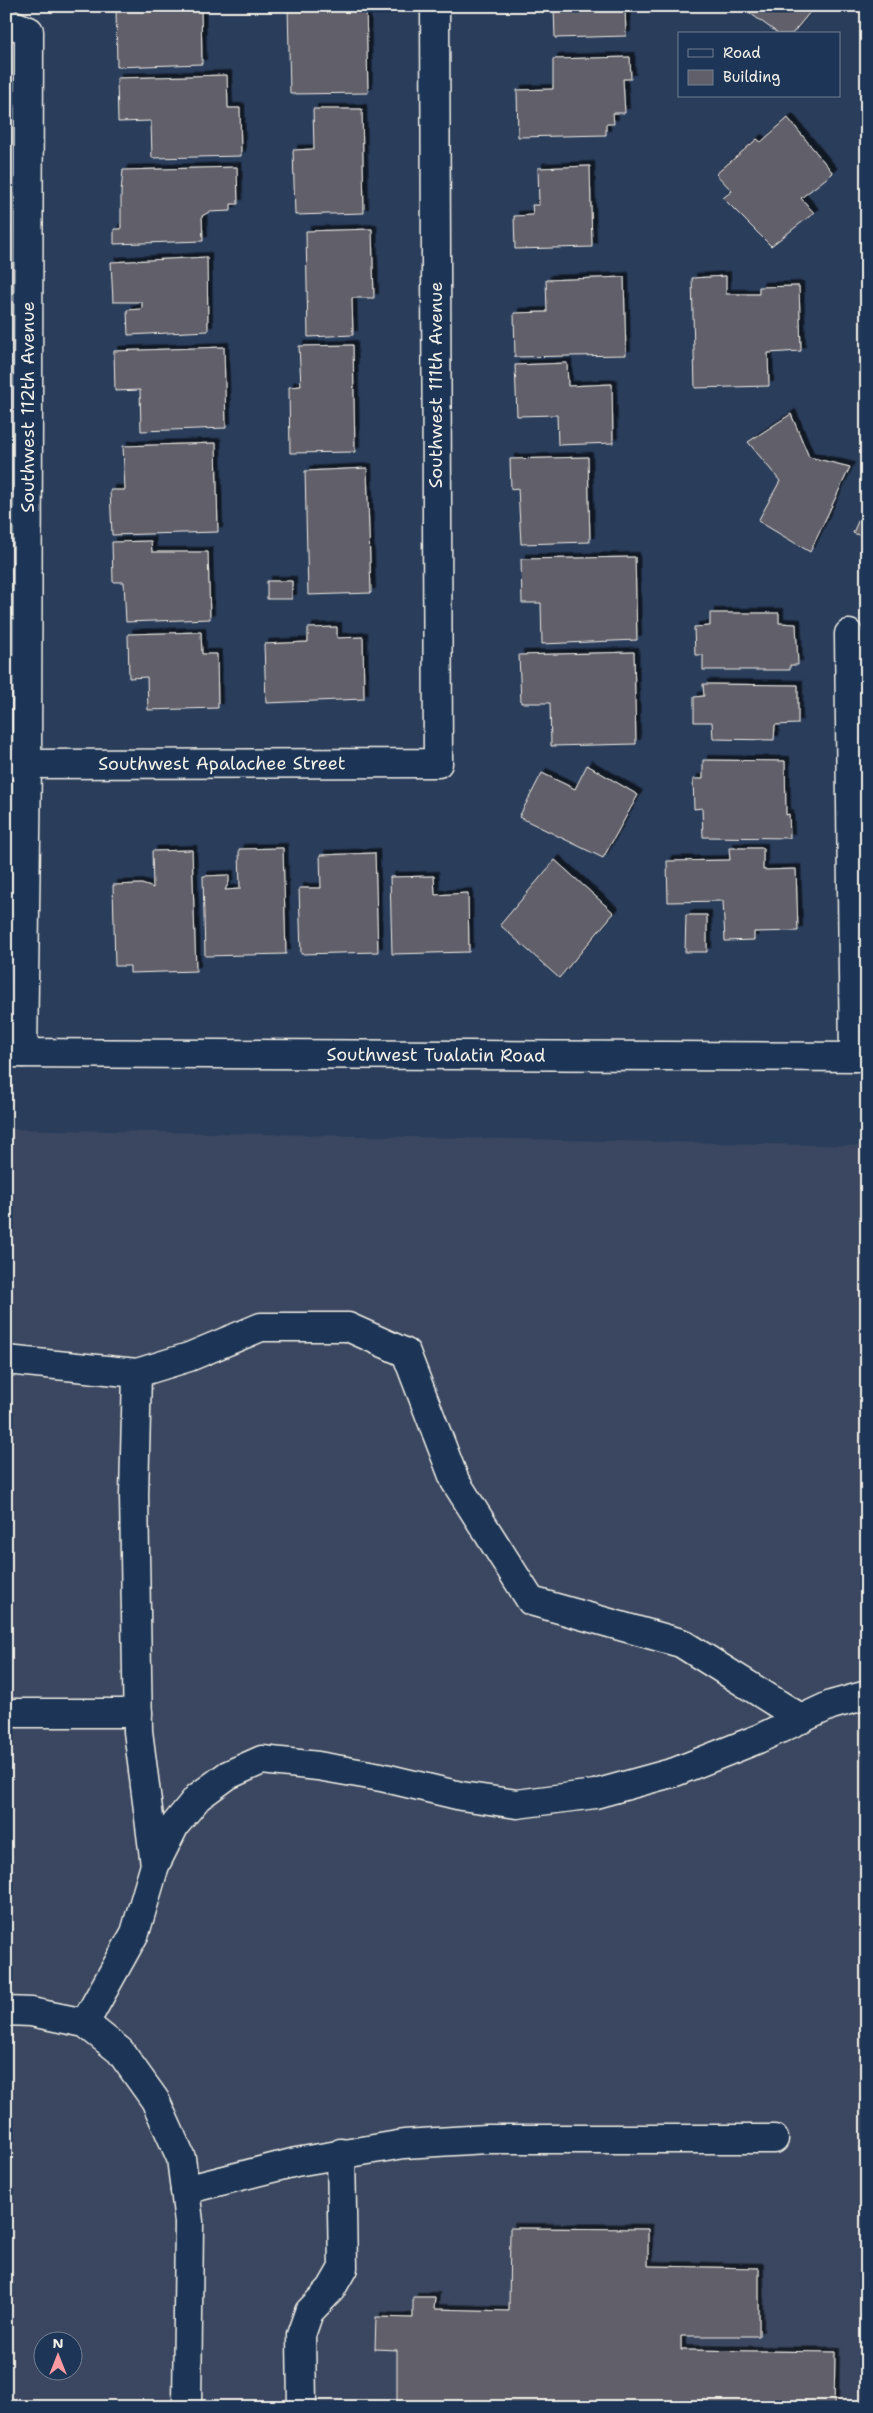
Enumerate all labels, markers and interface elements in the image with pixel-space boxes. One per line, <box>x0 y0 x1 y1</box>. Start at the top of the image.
legend <box>678 32 840 98</box>
text: Road <box>723 43 761 63</box>
text: Building <box>723 67 780 87</box>
street label: Southwest 111th Avenue <box>424 282 448 488</box>
street label: Southwest 112th Avenue <box>16 301 40 513</box>
street label: Southwest Apalachee Street <box>98 751 346 776</box>
street label: Southwest Tualatin Road <box>326 1042 546 1068</box>
north arrow <box>32 2330 82 2380</box>
text: N <box>52 2334 64 2352</box>

